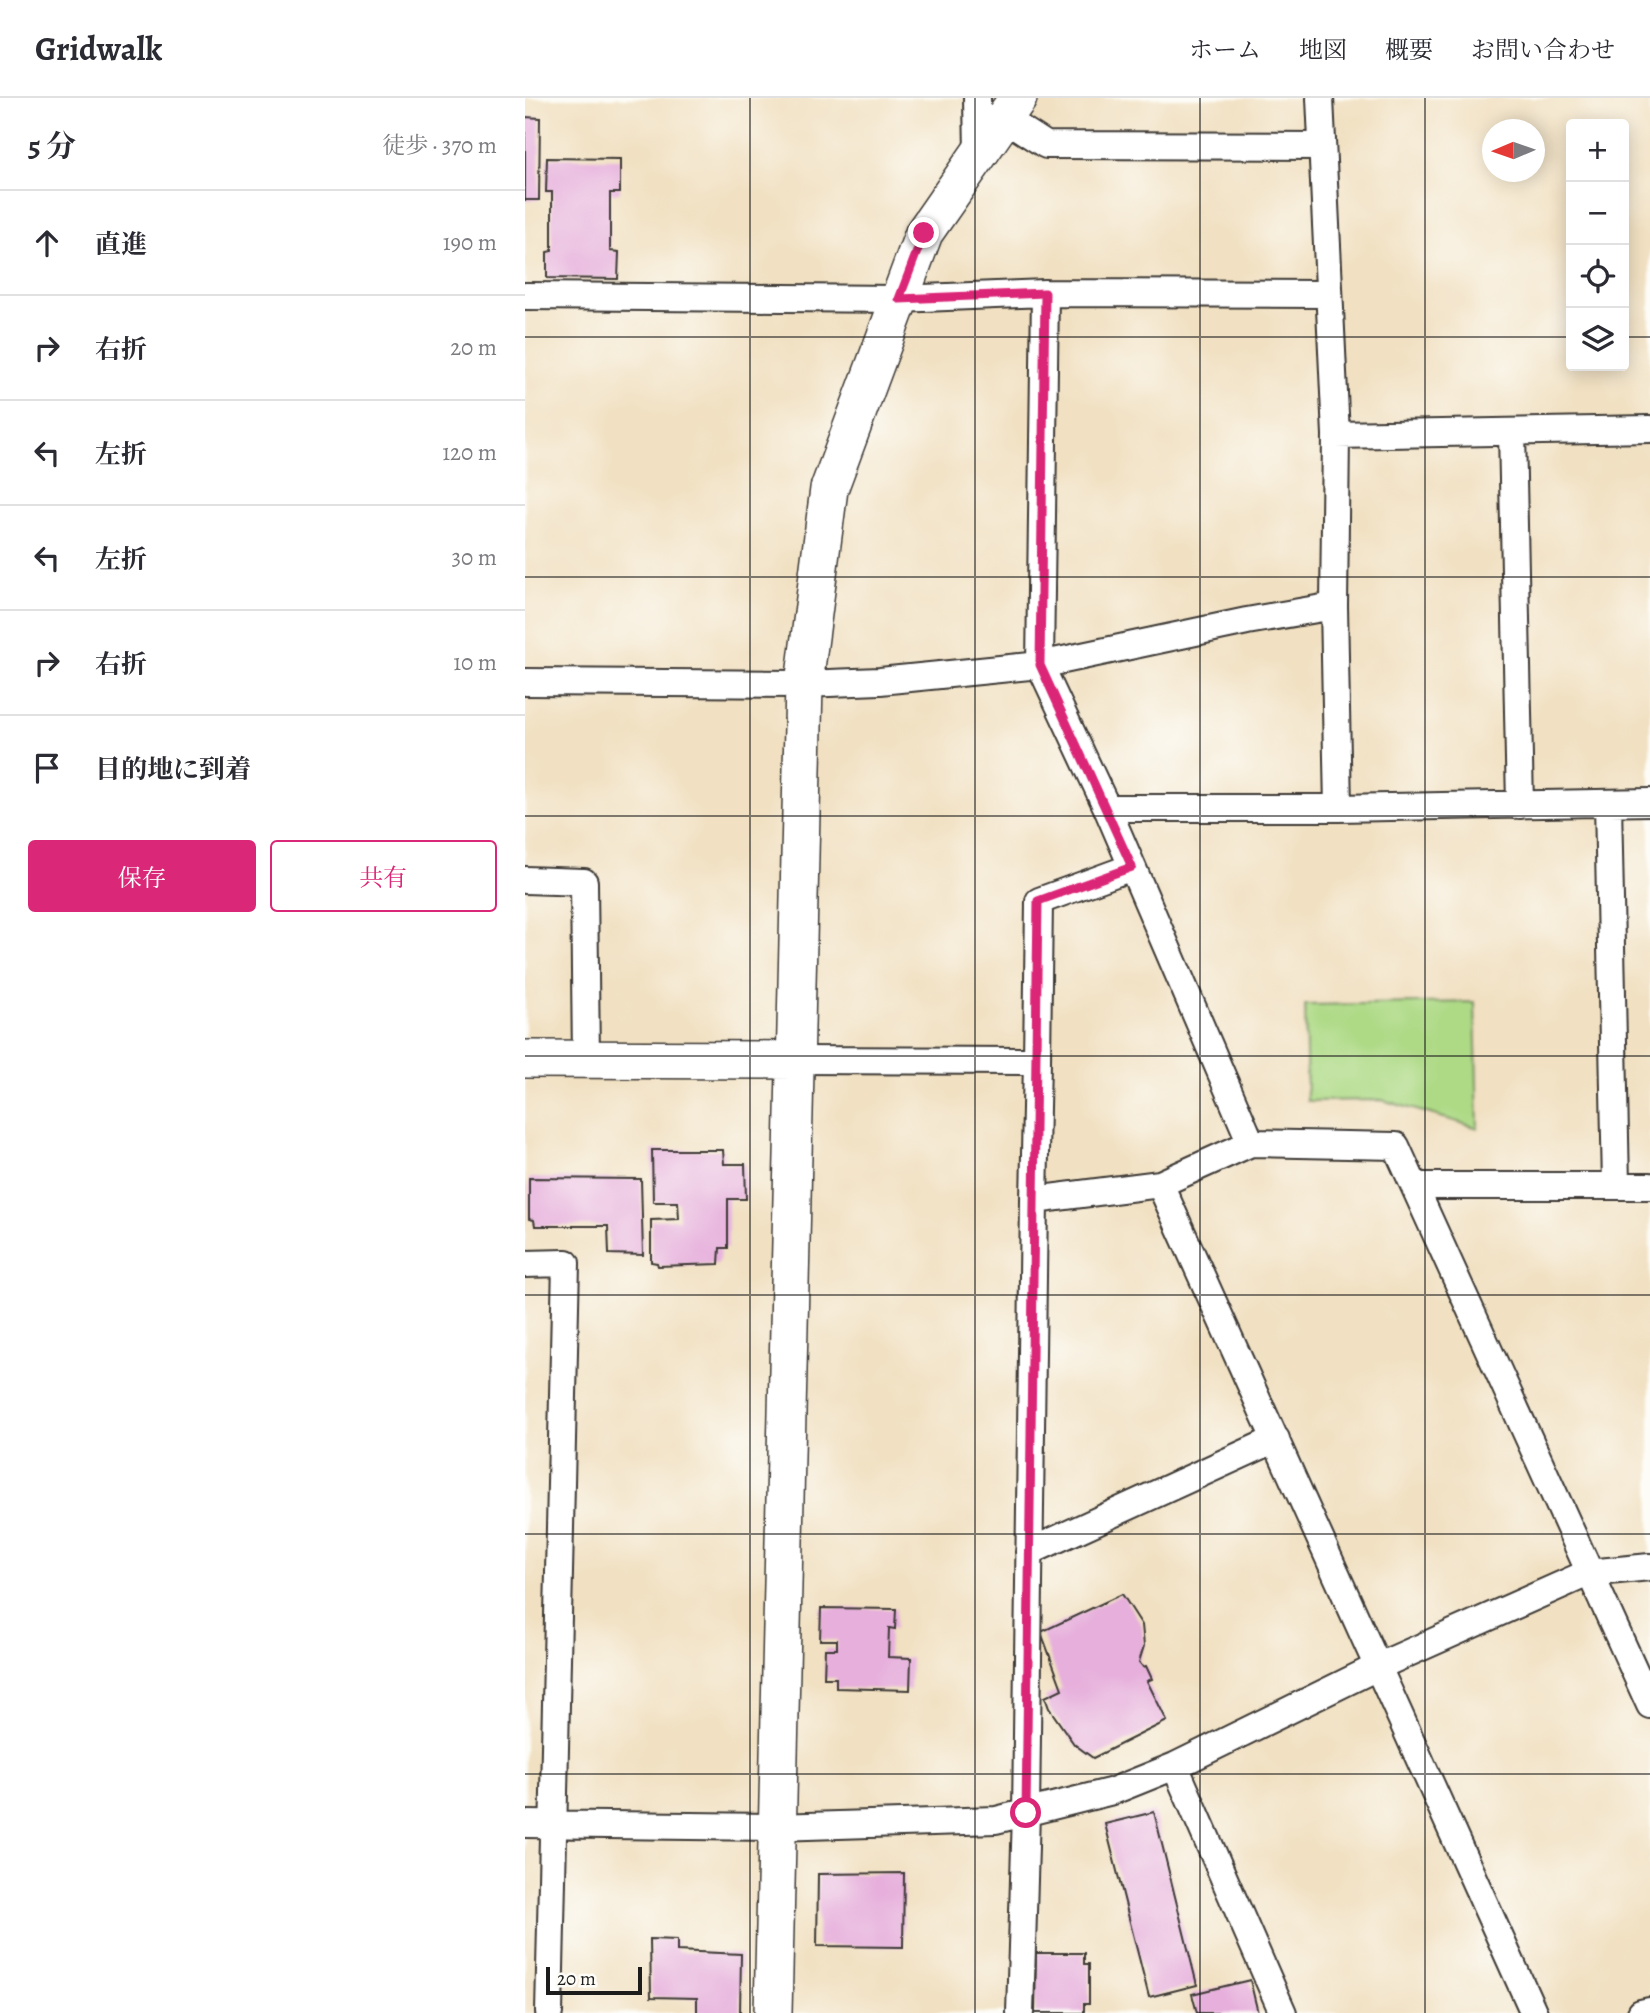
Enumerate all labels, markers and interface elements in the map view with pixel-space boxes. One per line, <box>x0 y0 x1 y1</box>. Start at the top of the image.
text: Gridwalk <box>35 26 162 71</box>
text: ホーム <box>1189 34 1261 66</box>
text: 地図 <box>1299 34 1347 66</box>
text: 概要 <box>1385 34 1433 66</box>
text: お問い合わせ <box>1471 34 1615 66</box>
north arrow <box>1482 119 1545 182</box>
map controls <box>1566 119 1629 371</box>
button: + <box>1566 119 1629 182</box>
text: 5 分 <box>28 126 76 166</box>
text: 徒歩 · 370 m <box>382 130 497 161</box>
button: − <box>1566 182 1629 245</box>
route end <box>908 217 939 248</box>
icon: ahead <box>28 224 66 262</box>
text: 直進 <box>95 227 147 262</box>
text: 190 m <box>443 227 497 258</box>
button: locate <box>1566 245 1629 308</box>
button: layers <box>1566 308 1629 371</box>
icon: right <box>28 329 66 367</box>
text: 右折 <box>95 332 147 367</box>
text: 20 m <box>450 332 497 363</box>
icon: left <box>28 434 66 472</box>
text: 左折 <box>95 437 147 472</box>
text: 120 m <box>442 437 497 468</box>
icon: left <box>28 539 66 577</box>
text: 左折 <box>95 542 147 577</box>
text: 30 m <box>451 542 497 573</box>
icon: right <box>28 644 66 682</box>
text: 右折 <box>95 647 147 682</box>
text: 10 m <box>453 647 497 678</box>
icon: arrive <box>28 749 66 787</box>
text: 目的地に到着 <box>95 752 251 787</box>
button: 保存 <box>28 840 256 912</box>
button: 共有 <box>270 840 497 912</box>
route start <box>1010 1797 1041 1828</box>
scale bar <box>546 1964 642 1996</box>
text: 20 m <box>557 1966 596 1992</box>

